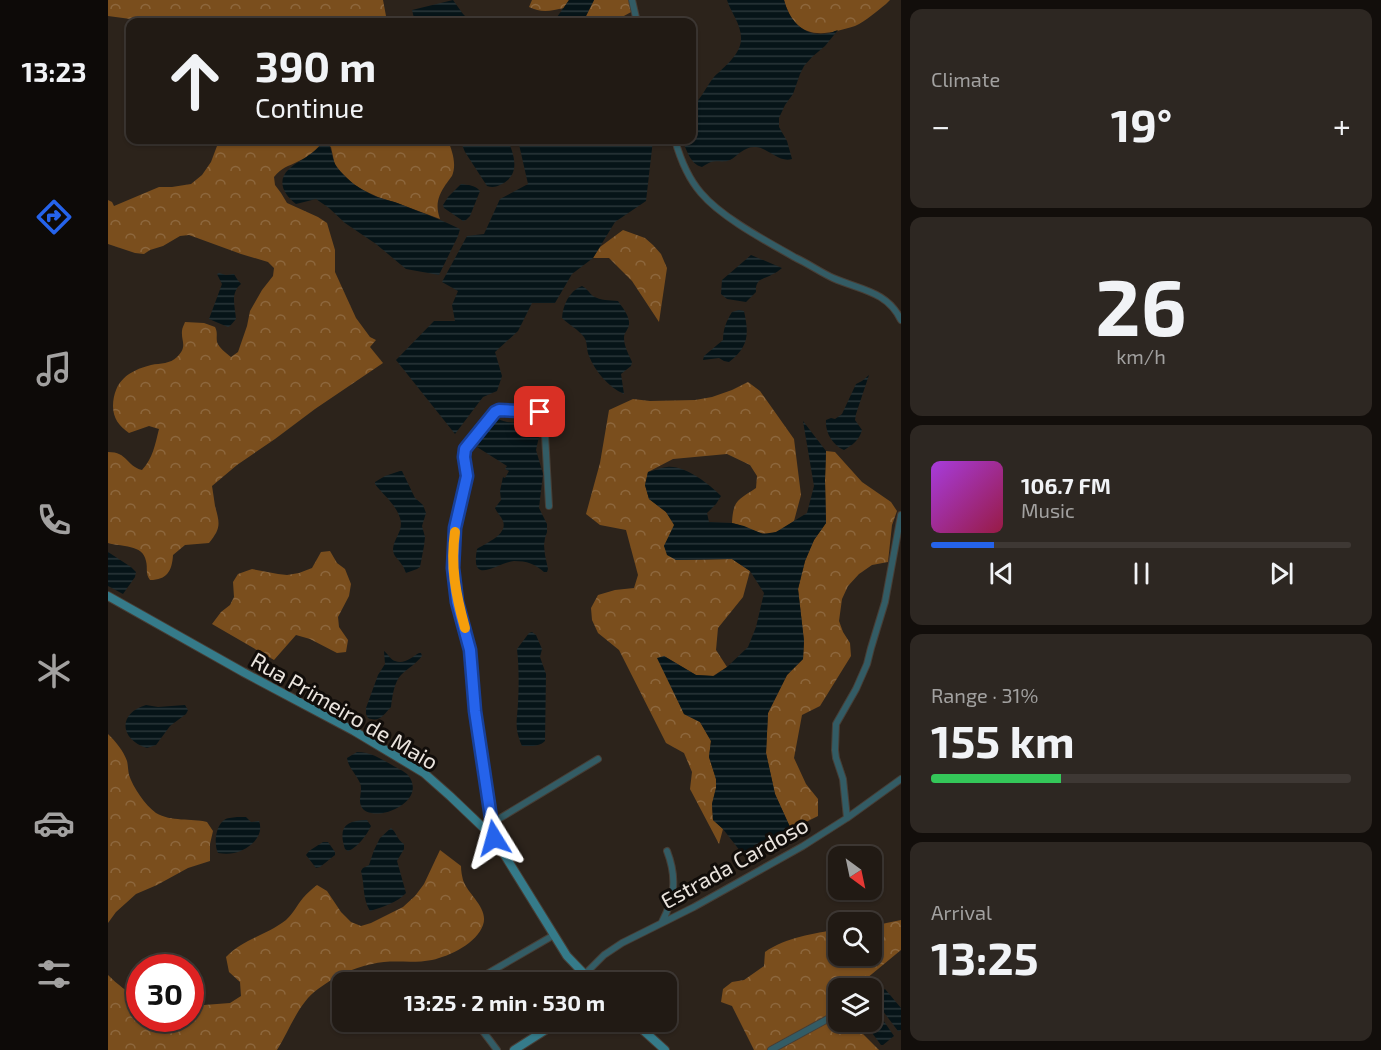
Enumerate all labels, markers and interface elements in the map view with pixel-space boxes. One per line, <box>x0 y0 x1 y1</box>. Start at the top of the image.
text: 390 m <box>255 40 376 90</box>
icon: ahead <box>156 42 234 120</box>
text: 13:23 <box>22 55 86 87</box>
text: Climate <box>931 67 1000 91</box>
text: Continue <box>255 91 364 123</box>
text: 19° <box>1111 97 1172 151</box>
text: − <box>931 105 950 145</box>
text: + <box>1333 105 1351 145</box>
icon: directions <box>33 196 75 238</box>
text: 26 <box>1095 258 1187 352</box>
text: km/h <box>1116 344 1166 368</box>
icon: music <box>33 348 75 390</box>
pin <box>514 386 565 437</box>
icon: arrive <box>523 395 556 428</box>
text: 106.7 FM <box>1021 472 1111 498</box>
text: Music <box>1021 498 1075 522</box>
icon: phone <box>33 499 75 541</box>
icon: previous <box>985 557 1018 590</box>
icon: pause <box>1125 557 1158 590</box>
icon: next <box>1265 557 1298 590</box>
street label: Rua Primeiro de Maio <box>247 646 443 774</box>
icon: climate <box>33 650 75 692</box>
text: Range · 31% <box>931 683 1038 707</box>
text: 155 km <box>931 713 1075 767</box>
icon: car <box>33 802 75 844</box>
position arrow <box>462 806 526 870</box>
street label: Estrada Cardoso <box>656 811 812 913</box>
north arrow <box>828 846 882 900</box>
map controls <box>828 846 882 1032</box>
text: Arrival <box>931 900 992 924</box>
button: search <box>828 912 882 966</box>
text: 13:25 <box>931 930 1039 984</box>
icon: filters <box>33 953 75 995</box>
speed limit sign: 30 <box>126 954 204 1032</box>
button: layers <box>828 978 882 1032</box>
text: 13:25 · 2 min · 530 m <box>404 989 605 1015</box>

